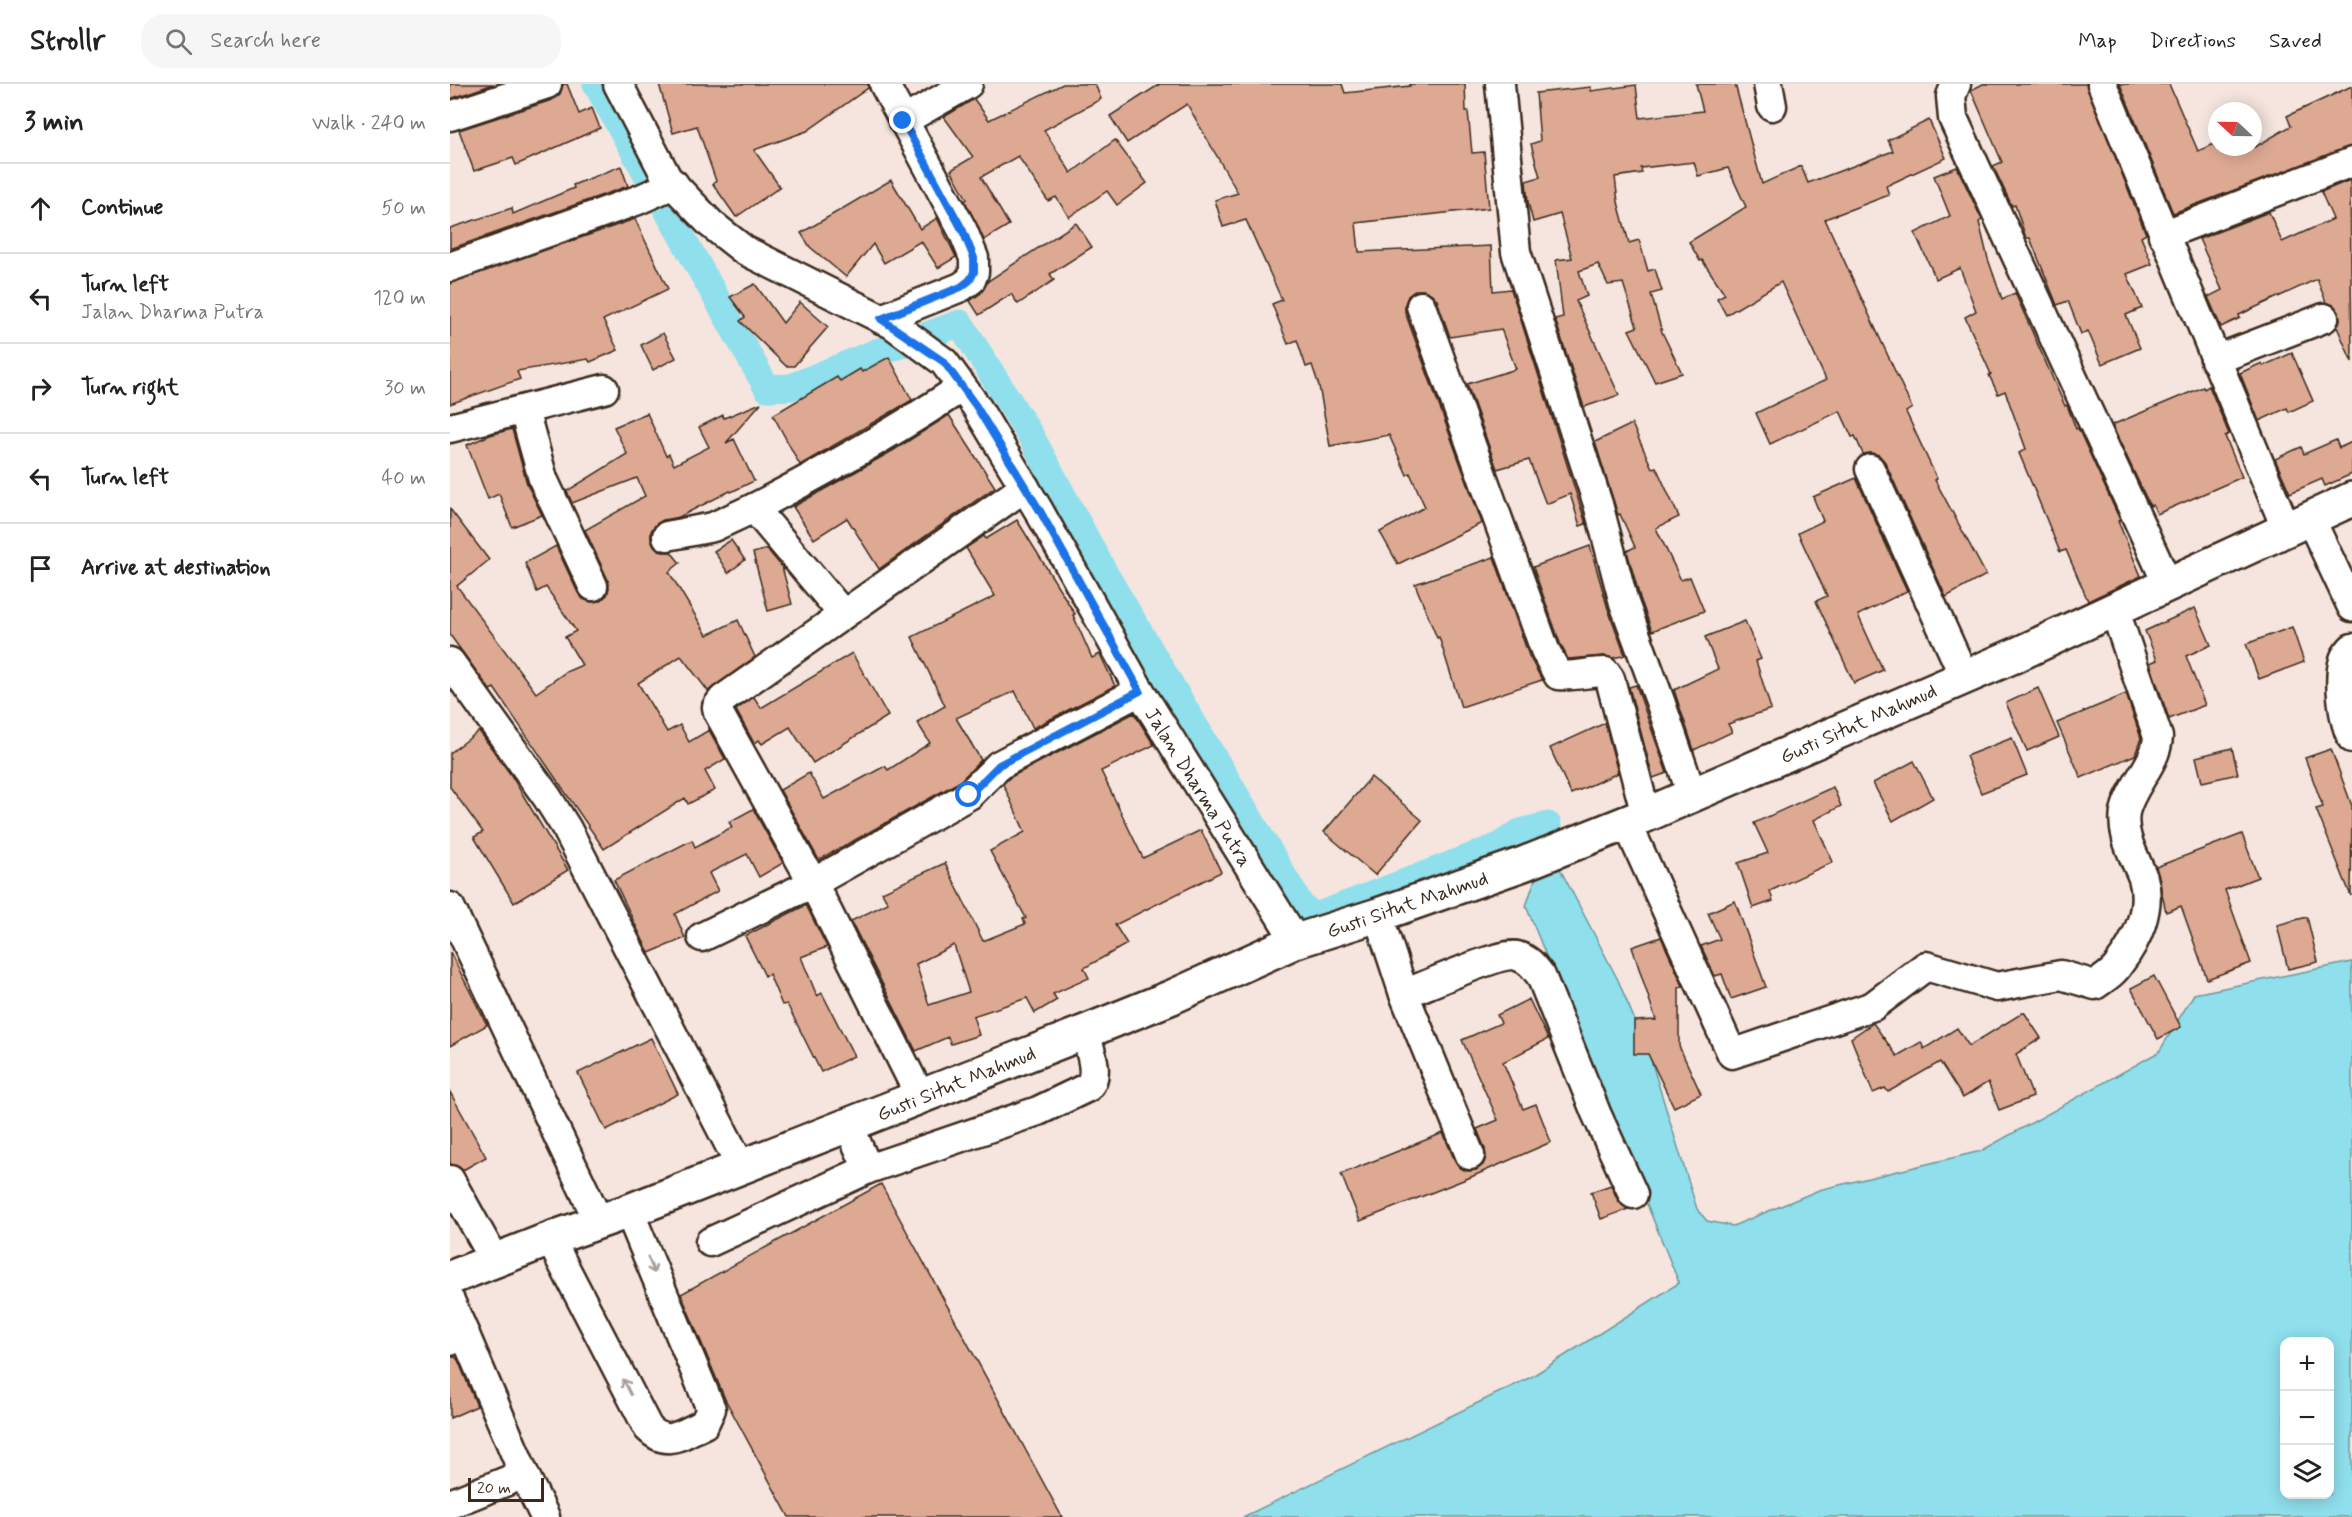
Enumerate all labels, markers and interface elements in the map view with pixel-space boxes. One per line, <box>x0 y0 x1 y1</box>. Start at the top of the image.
search box <box>141 14 561 68</box>
text: Strollr <box>30 23 105 60</box>
icon: search <box>162 25 195 58</box>
text: Search here <box>210 27 321 55</box>
text: Map <box>2078 27 2117 55</box>
text: Directions <box>2150 27 2236 55</box>
text: Saved <box>2269 27 2322 55</box>
north arrow <box>2208 102 2262 156</box>
text: 3 min <box>24 106 84 140</box>
route end <box>889 107 915 133</box>
text: Walk · 240 m <box>312 110 426 137</box>
icon: ahead <box>24 192 57 225</box>
text: Continue <box>81 194 163 222</box>
text: 50 m <box>381 195 426 222</box>
text: Turn left <box>81 271 169 299</box>
icon: left <box>24 282 57 315</box>
text: 120 m <box>373 285 426 312</box>
text: Jalan Dharma Putra <box>81 299 264 326</box>
icon: right <box>24 372 57 405</box>
text: Turn right <box>81 374 179 402</box>
text: 30 m <box>384 375 426 402</box>
icon: left <box>24 462 57 495</box>
text: Turn left <box>81 464 169 492</box>
text: 40 m <box>382 465 426 492</box>
icon: arrive <box>24 552 57 585</box>
text: Arrive at destination <box>81 554 271 582</box>
street label: Gusti Situt Mahmud <box>1776 678 1941 771</box>
street label: Jalan Dharma Putra <box>1138 703 1258 873</box>
route start <box>955 781 981 807</box>
street label: Gusti Situt Mahmud <box>1323 865 1492 946</box>
street label: Gusti Situt Mahmud <box>873 1040 1040 1129</box>
one-way arrow <box>646 1256 657 1274</box>
map controls <box>2280 1337 2334 1499</box>
button: + <box>2280 1337 2334 1391</box>
one-way arrow <box>621 1379 632 1397</box>
button: − <box>2280 1391 2334 1445</box>
button: layers <box>2280 1445 2334 1499</box>
scale bar <box>468 1475 544 1502</box>
text: 20 m <box>477 1478 511 1499</box>

